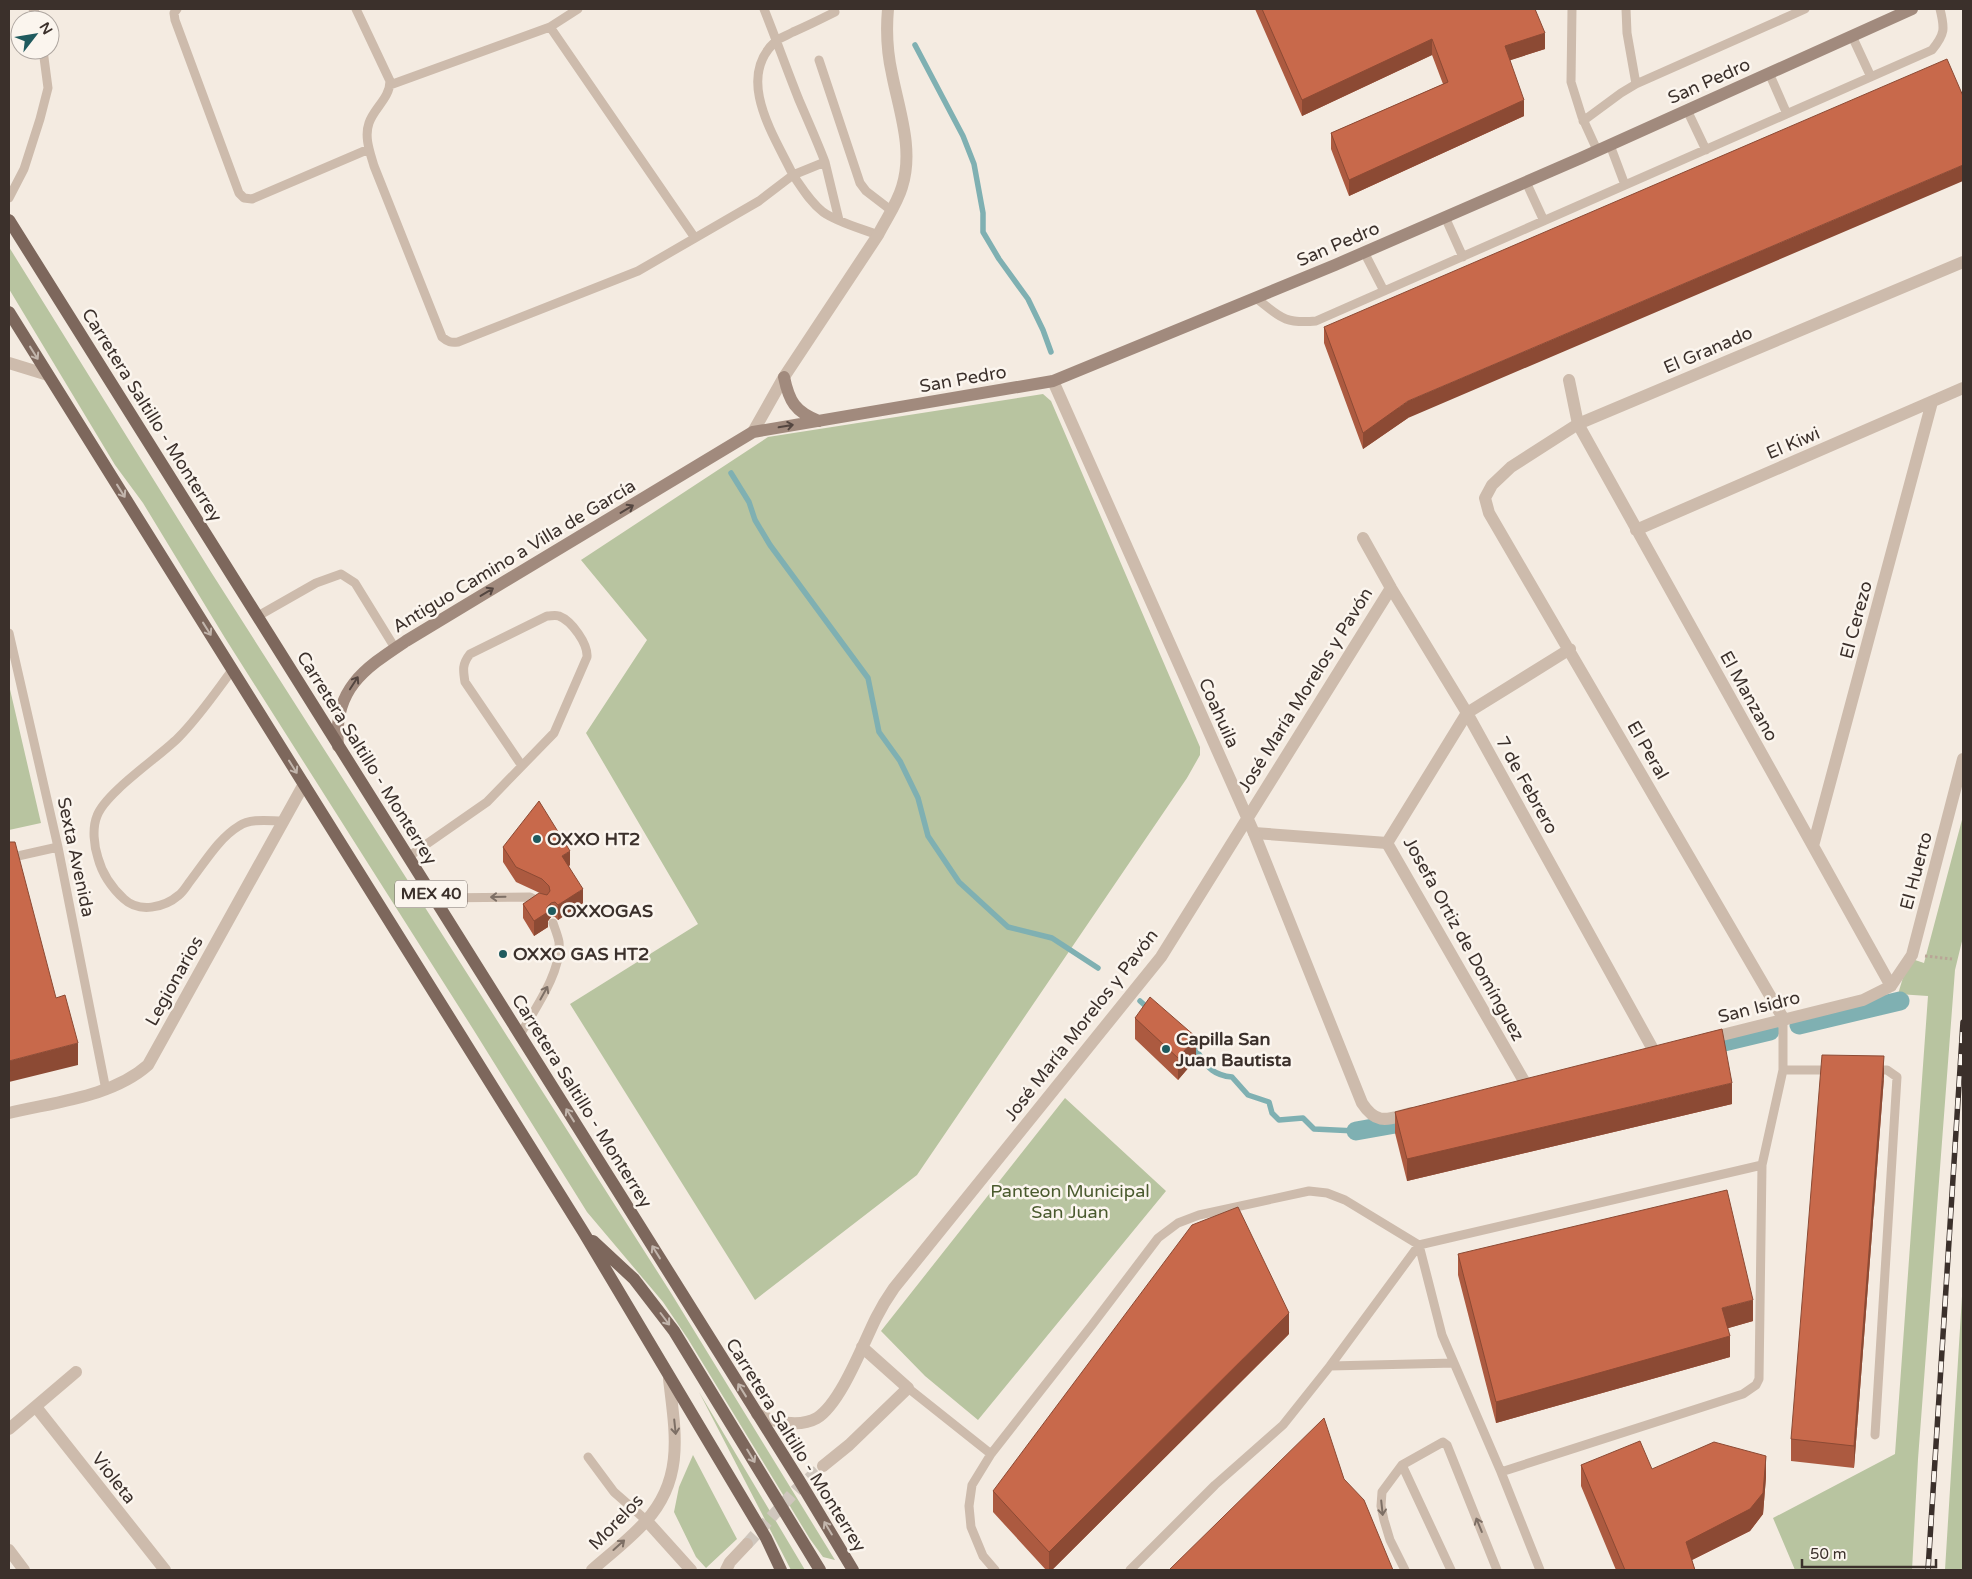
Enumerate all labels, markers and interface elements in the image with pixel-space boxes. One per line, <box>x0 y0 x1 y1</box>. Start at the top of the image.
north arrow <box>10 10 60 60</box>
text: N <box>36 19 56 38</box>
street label: San Pedro <box>1664 53 1754 109</box>
street label: San Pedro <box>1293 217 1383 271</box>
street label: Carretera Saltillo - Monterrey <box>77 304 227 526</box>
street label: El Granado <box>1660 321 1756 379</box>
one-way arrow <box>30 346 40 360</box>
street label: San Pedro <box>918 361 1008 397</box>
one-way arrow <box>778 421 794 431</box>
street label: El Kiwi <box>1763 422 1823 464</box>
street label: Antiguo Camino a Villa de García <box>388 475 640 637</box>
one-way arrow <box>116 483 126 497</box>
one-way arrow <box>619 503 633 513</box>
street label: El Cerezo <box>1835 579 1877 661</box>
street label: José María Morelos y Pavón <box>1233 584 1377 796</box>
one-way arrow <box>480 586 494 596</box>
one-way arrow <box>202 621 212 635</box>
street label: Carretera Saltillo - Monterrey <box>292 647 442 869</box>
street label: El Manzano <box>1715 647 1783 745</box>
street label: Coahuila <box>1194 675 1244 751</box>
one-way arrow <box>349 676 359 690</box>
street label: El Peral <box>1622 717 1674 783</box>
street label: 7 de Febrero <box>1491 732 1563 838</box>
one-way arrow <box>288 759 298 773</box>
street label: Sexta Avenida <box>53 795 99 919</box>
place label: OXXO HT2 <box>547 828 640 850</box>
street label: El Huerto <box>1895 830 1937 912</box>
marker: OXXO HT2 <box>531 833 543 845</box>
street label: Josefa Ortiz de Domínguez <box>1399 833 1529 1045</box>
road number: MEX 40 <box>395 881 467 908</box>
one-way arrow <box>490 892 506 902</box>
place label: OXXOGAS <box>562 900 653 922</box>
marker: OXXOGAS <box>546 905 558 917</box>
street label: José María Morelos y Pavón <box>999 925 1163 1125</box>
street label: Legionarios <box>140 932 208 1030</box>
place label: OXXO GAS HT2 <box>513 943 649 965</box>
marker: OXXO GAS HT2 <box>497 948 509 960</box>
one-way arrow <box>539 986 549 1000</box>
street label: San Isidro <box>1716 986 1802 1028</box>
street label: Carretera Saltillo - Monterrey <box>507 990 657 1212</box>
place label: Capilla San Juan Bautista <box>1175 1028 1292 1071</box>
marker: Capilla San Juan Bautista <box>1160 1043 1172 1055</box>
one-way arrow <box>564 1108 574 1122</box>
park label: Panteon Municipal San Juan <box>990 1180 1150 1223</box>
one-way arrow <box>651 1246 661 1260</box>
one-way arrow <box>660 1312 670 1326</box>
street label: Carretera Saltillo - Monterrey <box>721 1334 871 1556</box>
one-way arrow <box>737 1384 747 1398</box>
one-way arrow <box>670 1419 680 1435</box>
street label: Violeta <box>87 1448 141 1508</box>
one-way arrow <box>746 1449 756 1463</box>
street label: Morelos <box>584 1490 648 1554</box>
one-way arrow <box>1377 1500 1387 1516</box>
one-way arrow <box>1473 1518 1483 1533</box>
one-way arrow <box>822 1522 832 1536</box>
scale bar <box>1802 1536 1936 1568</box>
one-way arrow <box>613 1539 626 1551</box>
text: 50 m <box>1810 1545 1847 1563</box>

